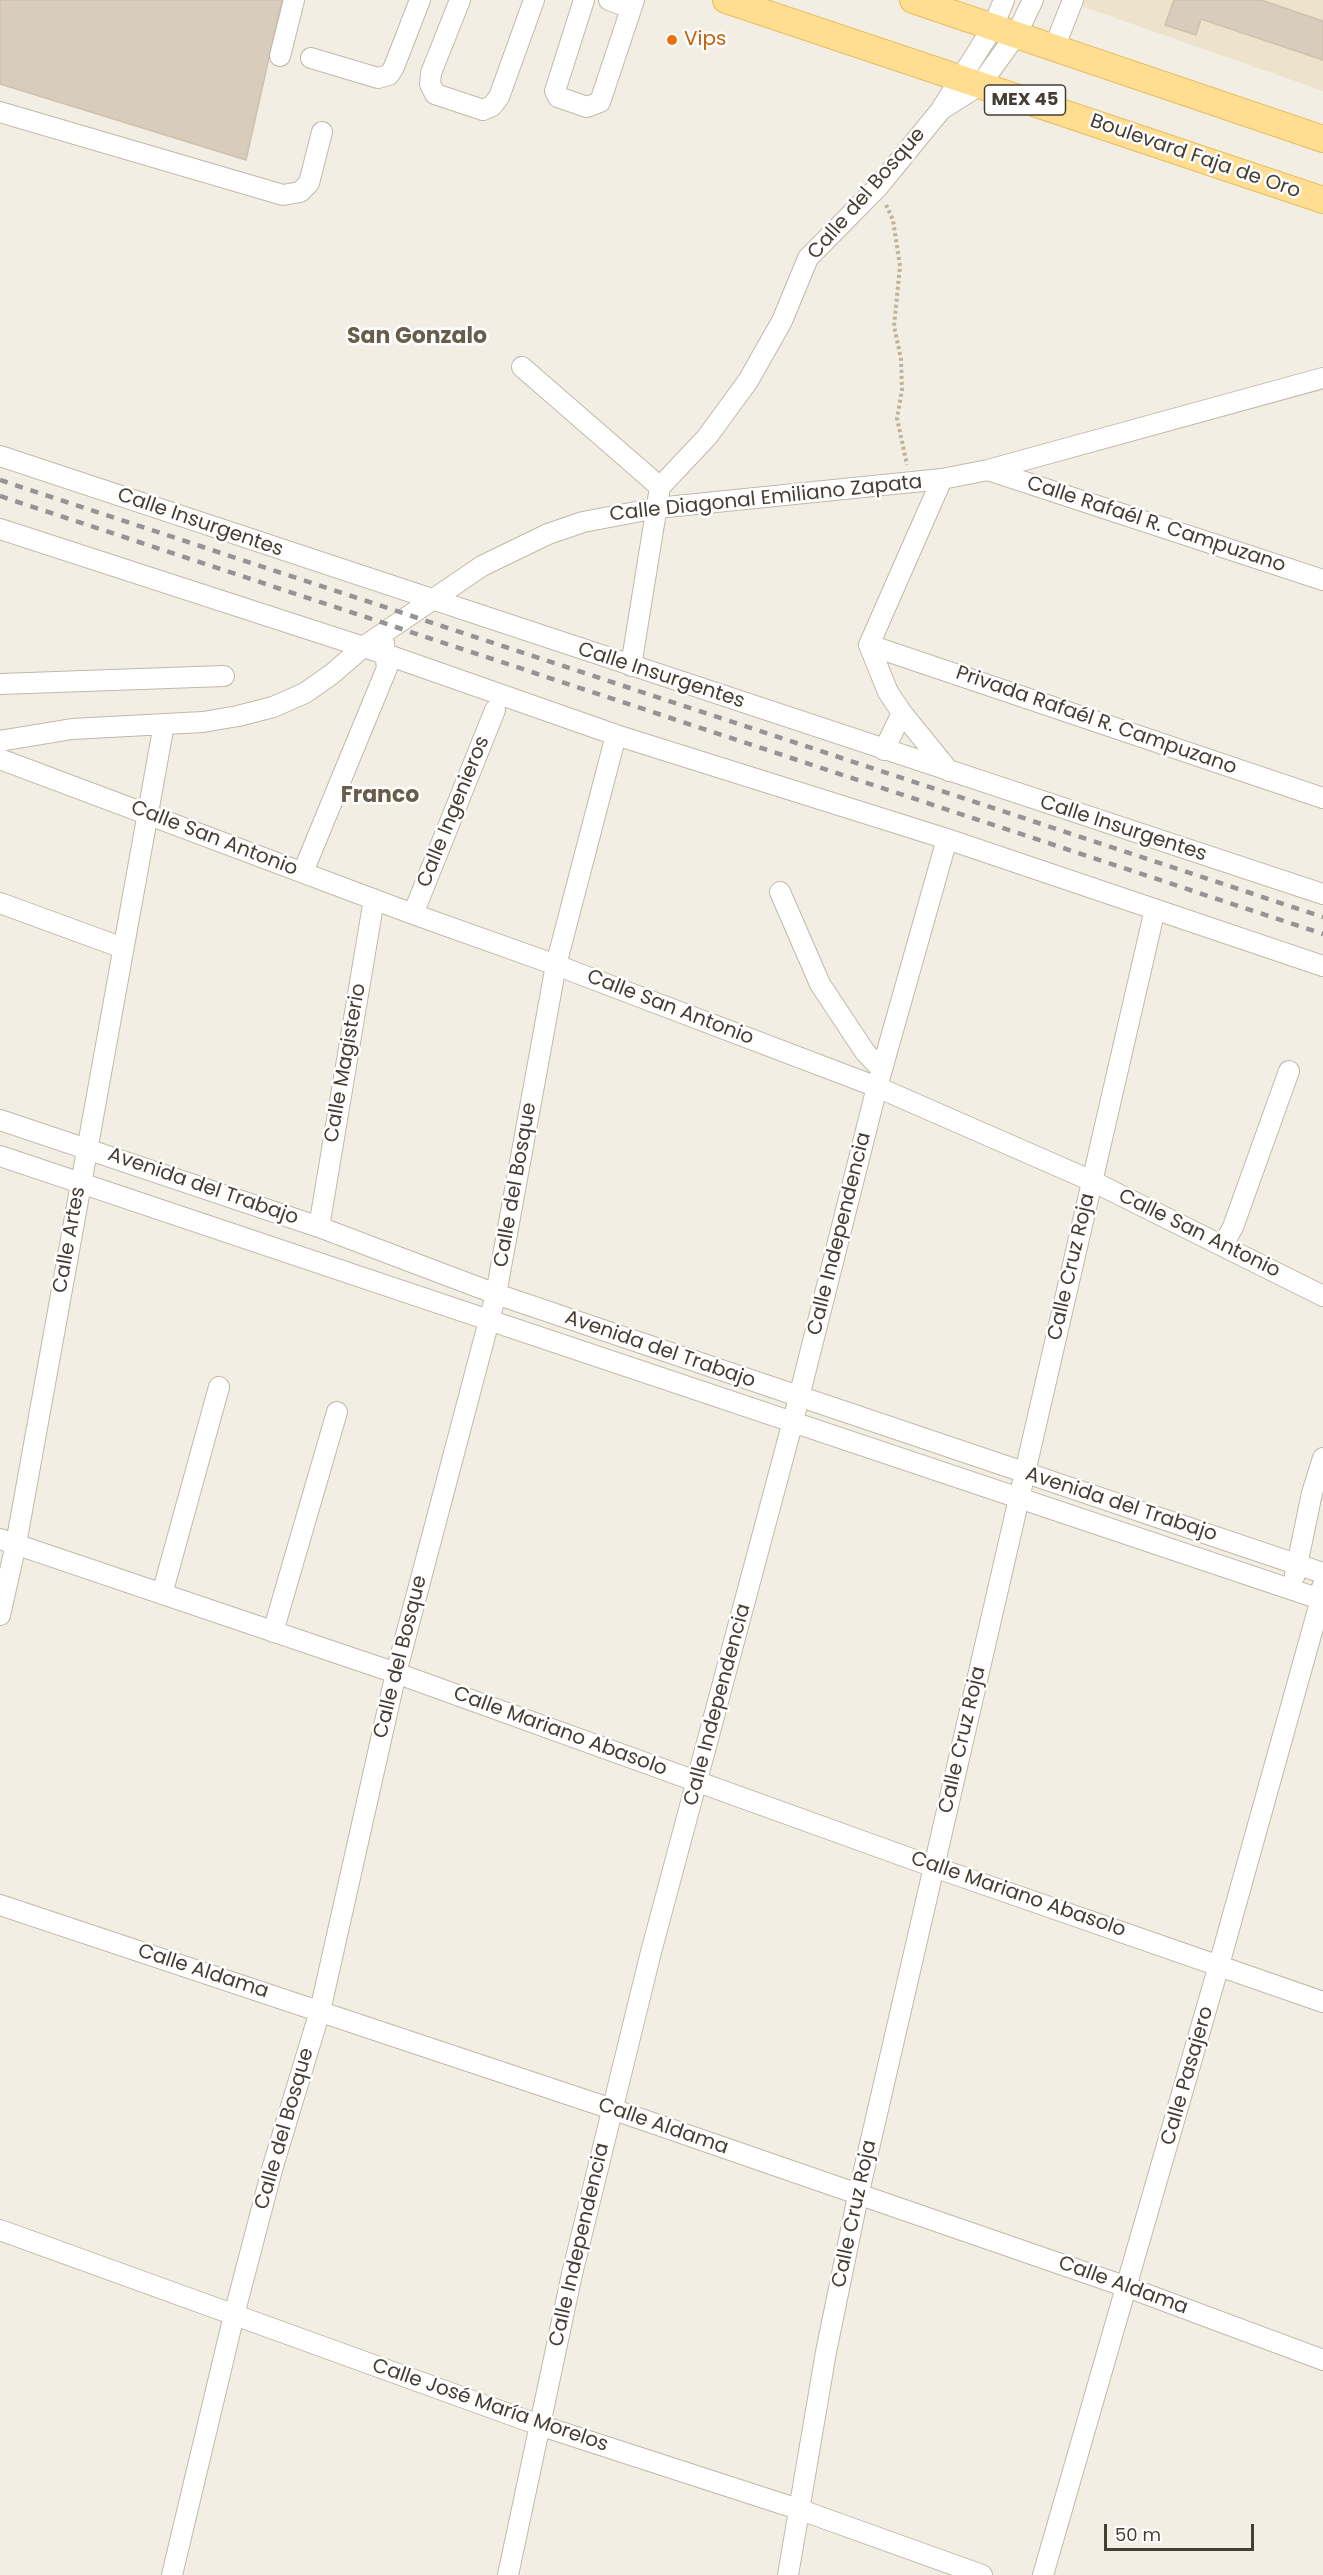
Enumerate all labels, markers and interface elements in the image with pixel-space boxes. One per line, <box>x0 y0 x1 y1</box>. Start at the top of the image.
place label: Vips <box>684 28 726 52</box>
marker: Vips <box>665 33 679 47</box>
road number: MEX 45 <box>984 85 1066 115</box>
street label: Boulevard Faja de Oro <box>1087 110 1303 204</box>
street label: Calle del Bosque <box>803 123 931 265</box>
district label: San Gonzalo <box>347 324 487 350</box>
street label: Calle Diagonal Emiliano Zapata <box>608 471 924 527</box>
street label: Calle Rafaél R. Campuzano <box>1024 472 1288 578</box>
street label: Calle Insurgentes <box>114 483 286 563</box>
street label: Calle Insurgentes <box>575 638 747 714</box>
street label: Privada Rafaél R. Campuzano <box>952 662 1240 780</box>
street label: Calle Ingenieros <box>413 733 495 891</box>
district label: Franco <box>341 783 419 809</box>
street label: Calle Insurgentes <box>1037 791 1209 867</box>
street label: Calle San Antonio <box>127 796 301 882</box>
street label: Calle San Antonio <box>583 965 757 1051</box>
street label: Calle Magisterio <box>320 982 372 1144</box>
street label: Calle del Bosque <box>490 1101 542 1269</box>
street label: Calle Independencia <box>803 1130 877 1338</box>
street label: Avenida del Trabajo <box>105 1143 301 1231</box>
street label: Calle San Antonio <box>1114 1184 1284 1284</box>
street label: Calle Artes <box>49 1185 91 1295</box>
street label: Calle Cruz Roja <box>1043 1191 1101 1343</box>
street label: Avenida del Trabajo <box>562 1306 758 1394</box>
street label: Avenida del Trabajo <box>1022 1463 1220 1547</box>
street label: Calle del Bosque <box>369 1573 433 1741</box>
street label: Calle Independencia <box>679 1601 757 1809</box>
street label: Calle Cruz Roja <box>934 1664 992 1816</box>
street label: Calle Mariano Abasolo <box>450 1682 670 1782</box>
street label: Calle Mariano Abasolo <box>907 1847 1129 1943</box>
street label: Calle Aldama <box>135 1940 271 2004</box>
street label: Calle Pasajero <box>1157 2004 1219 2148</box>
street label: Calle del Bosque <box>250 2045 320 2213</box>
street label: Calle Aldama <box>595 2093 731 2161</box>
street label: Calle Cruz Roja <box>828 2138 882 2290</box>
street label: Calle Independencia <box>545 2141 615 2349</box>
street label: Calle Aldama <box>1055 2251 1191 2321</box>
street label: Calle José María Morelos <box>369 2354 611 2458</box>
scale bar <box>1107 2512 1257 2550</box>
text: 50 m <box>1115 2522 1161 2547</box>

